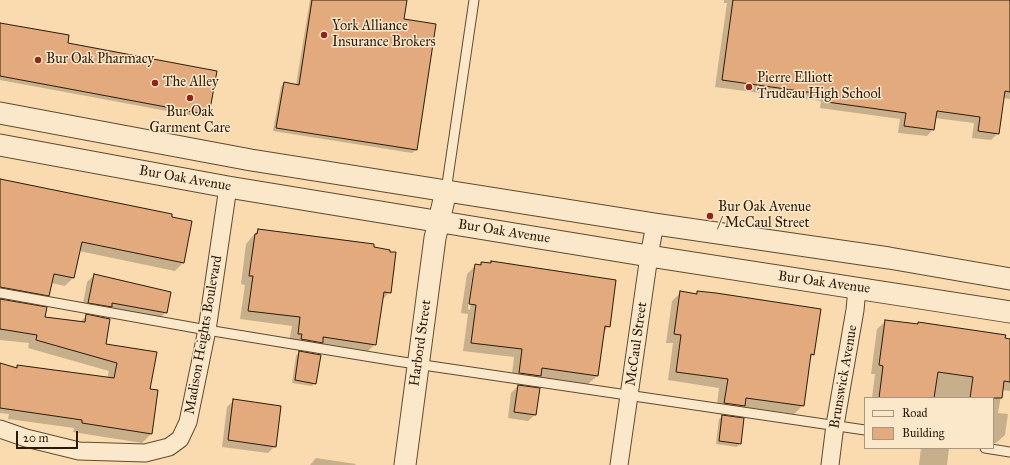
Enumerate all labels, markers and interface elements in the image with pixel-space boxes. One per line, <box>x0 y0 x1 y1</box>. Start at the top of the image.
place label: York Alliance Insurance Brokers <box>332 19 436 52</box>
marker: York Alliance Insurance Brokers <box>319 30 329 40</box>
place label: Bur Oak Pharmacy <box>46 52 154 68</box>
marker: Bur Oak Pharmacy <box>33 55 43 65</box>
place label: Pierre Elliott Trudeau High School <box>757 71 881 104</box>
place label: The Alley <box>163 75 218 91</box>
marker: The Alley <box>150 78 160 88</box>
marker: Pierre Elliott Trudeau High School <box>744 82 754 92</box>
marker: Bur Oak Garment Care <box>185 93 195 103</box>
place label: Bur Oak Garment Care <box>150 105 230 138</box>
street label: Bur Oak Avenue <box>138 163 232 195</box>
place label: Bur Oak Avenue / McCaul Street <box>718 200 811 232</box>
marker: Bur Oak Avenue / McCaul Street <box>705 211 715 221</box>
street label: Bur Oak Avenue <box>457 216 551 248</box>
street label: Madison Heights Boulevard <box>182 254 226 416</box>
street label: Bur Oak Avenue <box>777 268 871 298</box>
street label: Harbord Street <box>407 299 435 387</box>
street label: McCaul Street <box>623 301 651 387</box>
street label: Brunswick Avenue <box>827 324 861 430</box>
legend <box>864 397 994 449</box>
text: Road <box>902 406 928 420</box>
scale bar <box>18 423 80 449</box>
text: Building <box>902 426 944 440</box>
text: 20 m <box>23 431 49 445</box>

